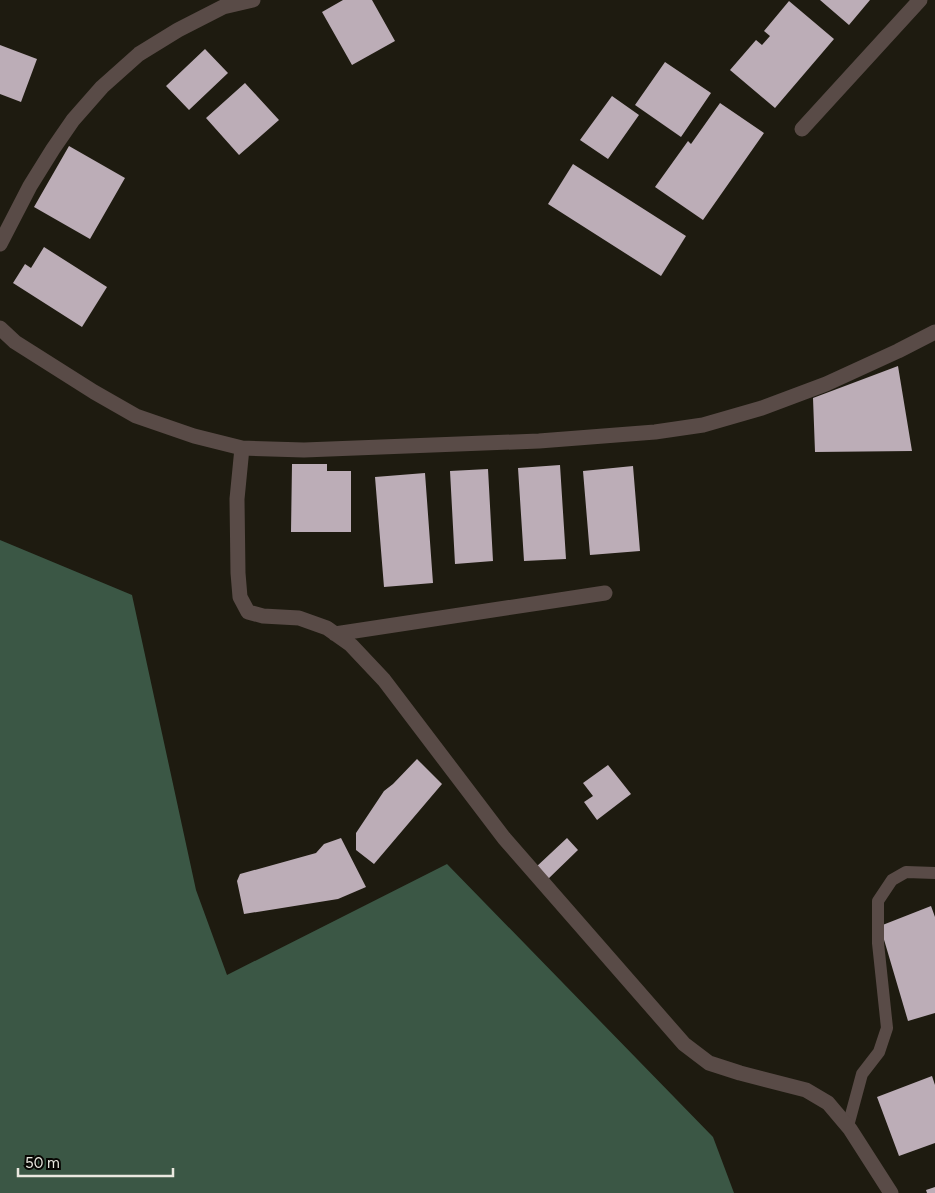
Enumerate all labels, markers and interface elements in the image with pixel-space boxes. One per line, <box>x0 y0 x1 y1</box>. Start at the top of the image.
scale bar <box>18 1146 172 1178</box>
text: 50 m <box>25 1154 60 1172</box>

